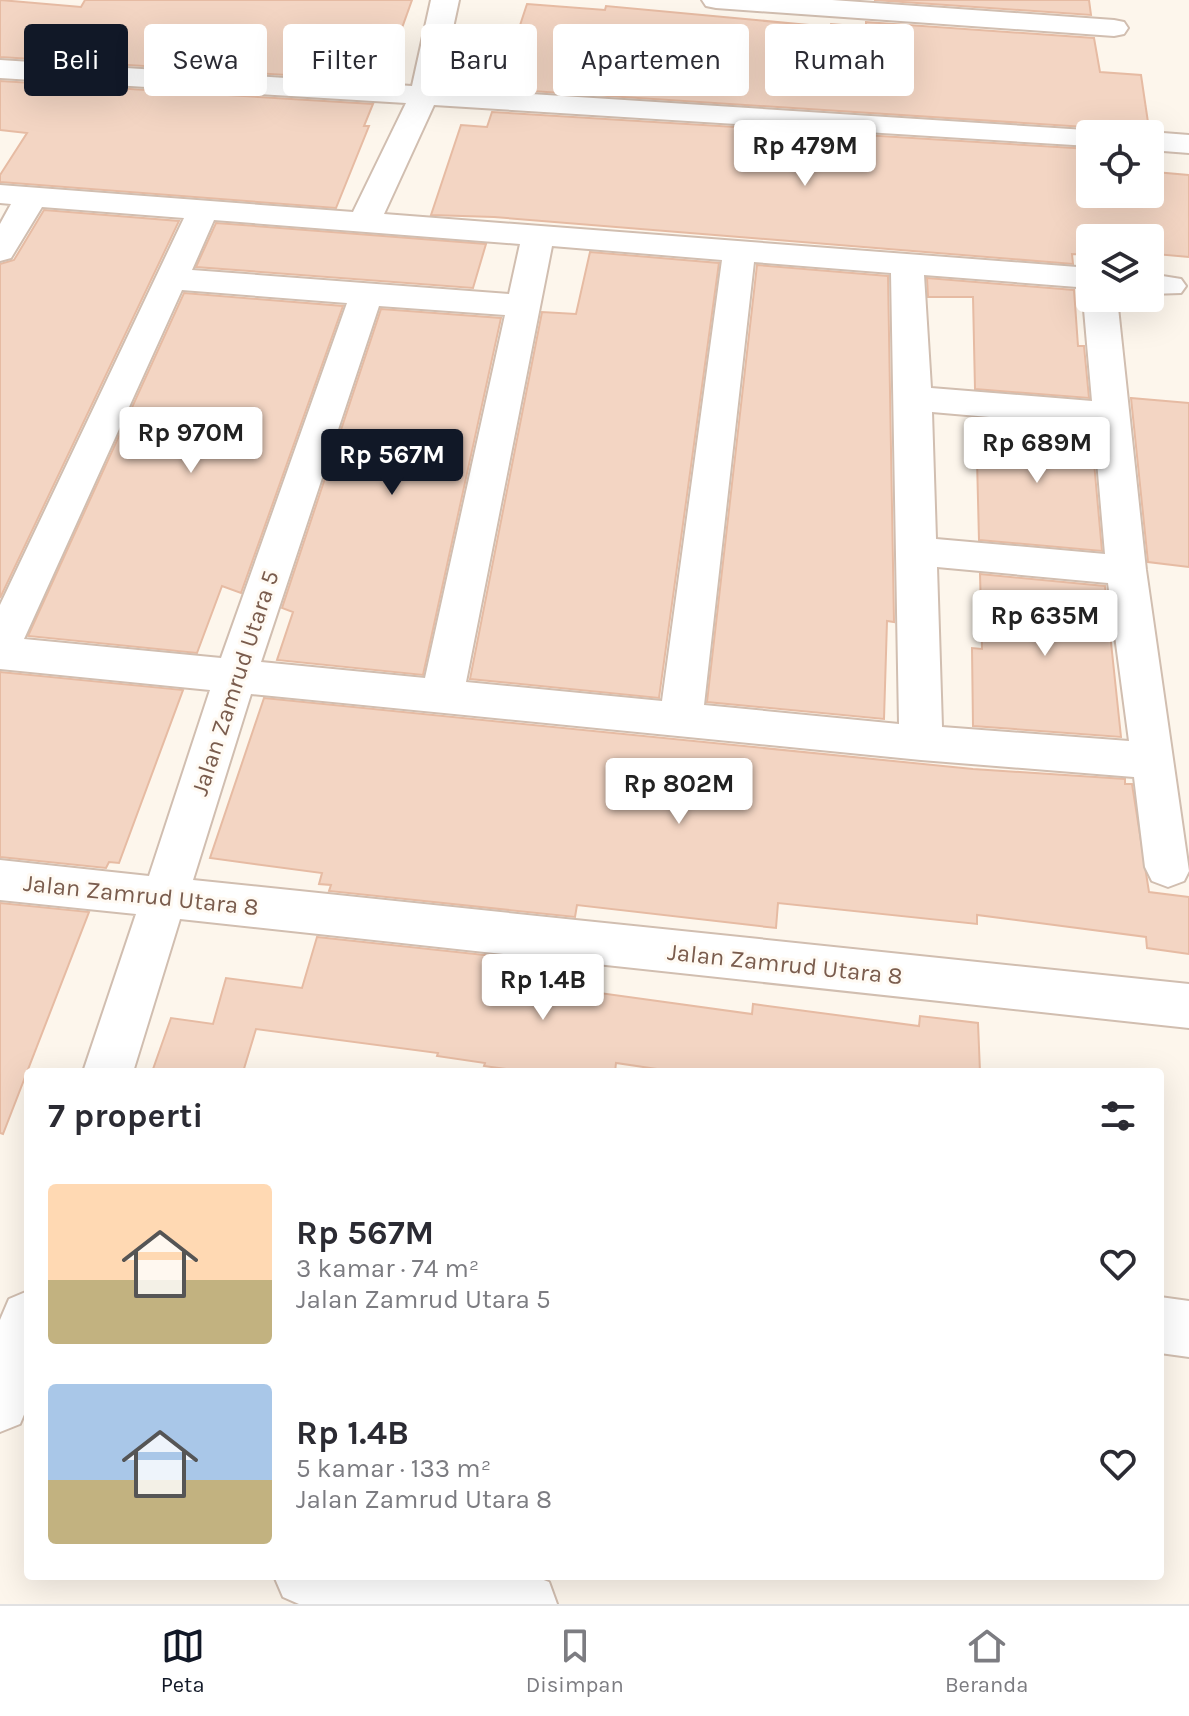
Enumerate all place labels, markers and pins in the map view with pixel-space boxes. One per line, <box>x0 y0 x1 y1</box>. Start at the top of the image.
pin: Rp 479M <box>731 120 879 188</box>
pin: Rp 970M <box>117 407 265 475</box>
pin: Rp 689M <box>963 417 1111 485</box>
pin: Rp 567M <box>318 429 466 497</box>
pin: Rp 635M <box>971 590 1119 658</box>
pin: Rp 802M <box>605 758 753 826</box>
pin: Rp 1.4B <box>469 954 617 1022</box>

